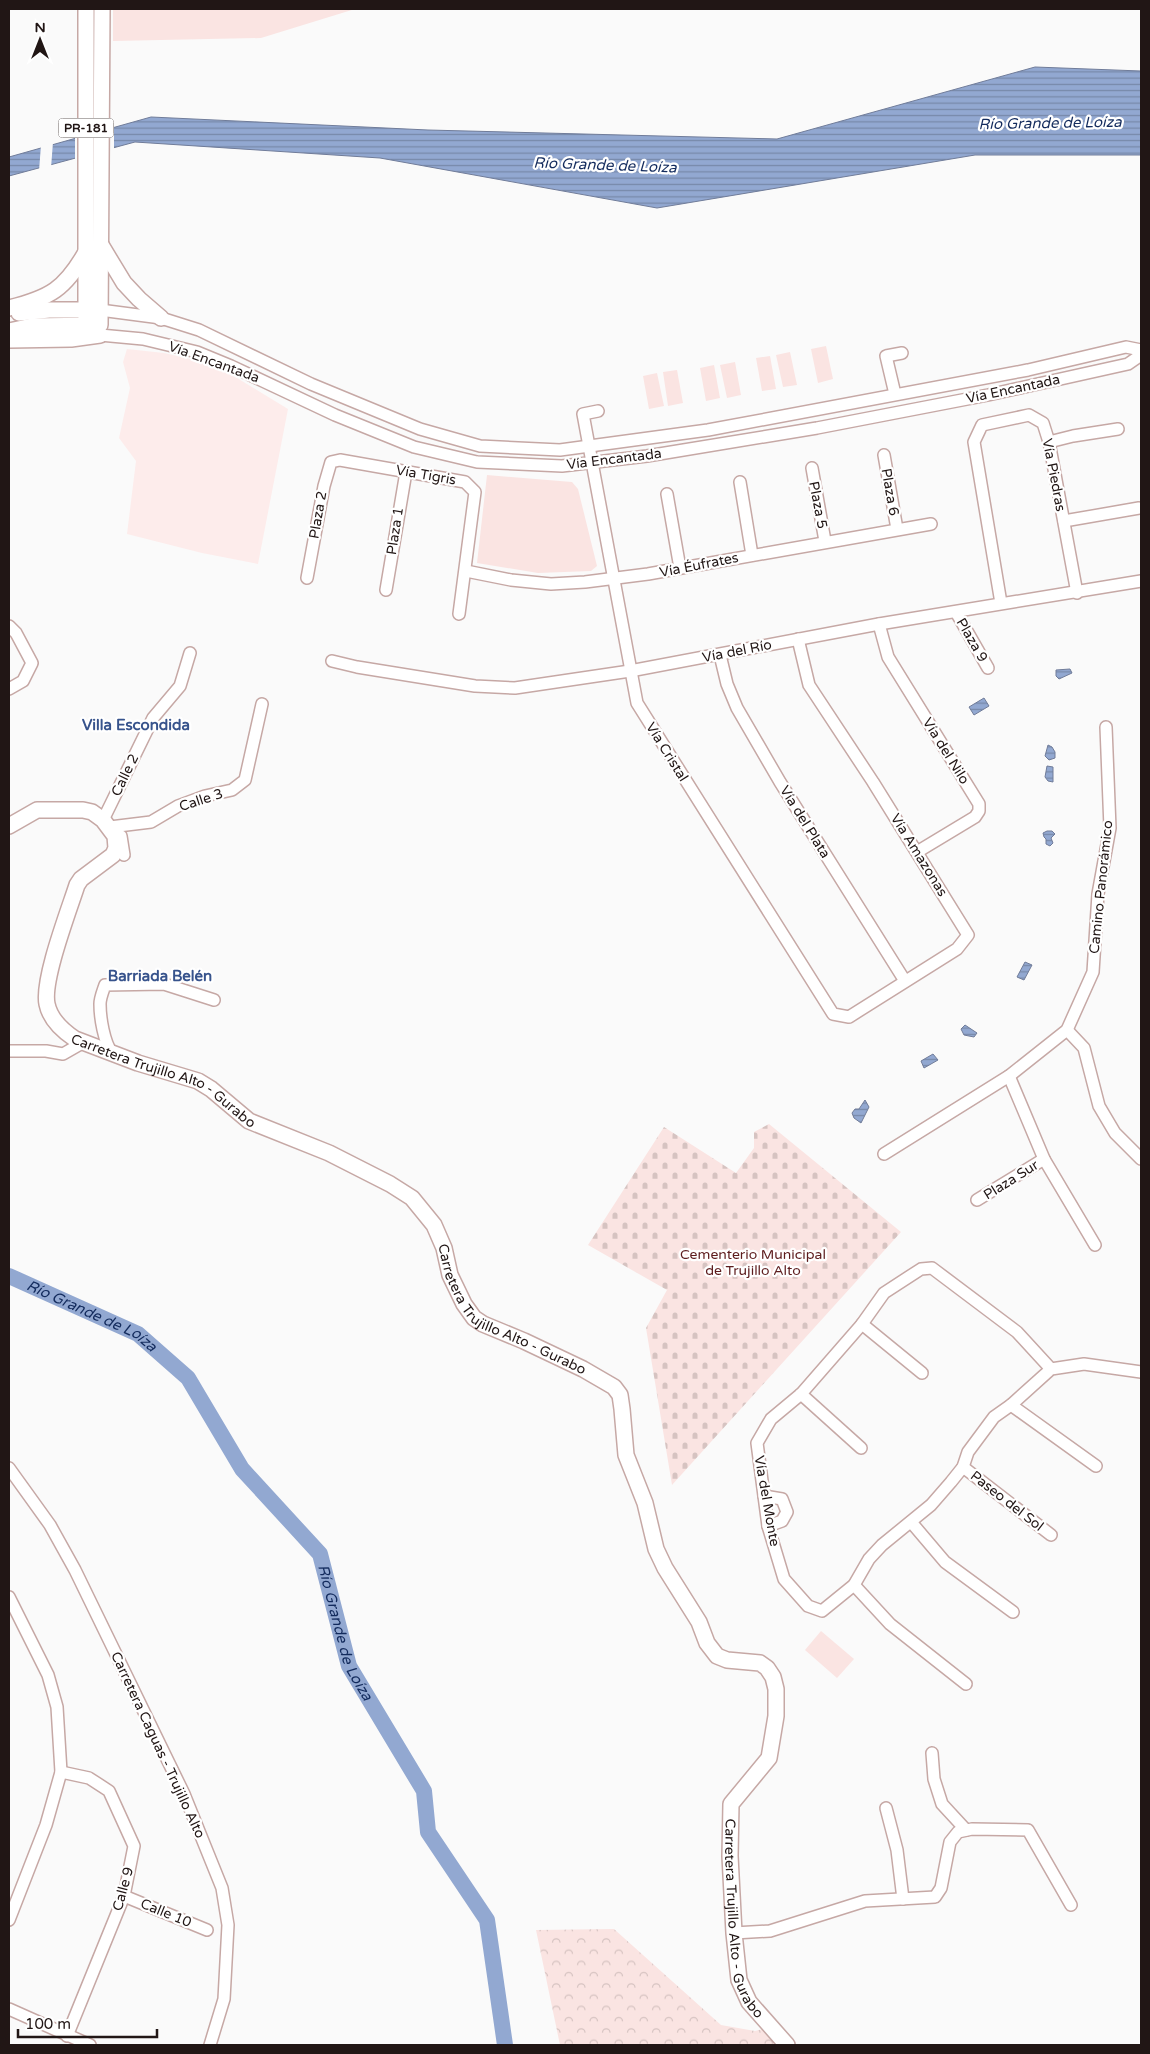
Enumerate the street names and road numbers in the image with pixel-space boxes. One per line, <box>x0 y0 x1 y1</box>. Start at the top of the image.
road number: PR-181 <box>58 119 114 138</box>
street label: Vía Encantada <box>166 338 262 386</box>
street label: Vía Encantada <box>965 371 1061 407</box>
street label: Vía Piedras <box>1039 437 1069 513</box>
street label: Vía Encantada <box>566 445 662 473</box>
street label: Vía Tigris <box>395 461 458 489</box>
street label: Plaza 6 <box>877 467 903 517</box>
street label: Plaza 5 <box>805 480 831 530</box>
street label: Plaza 2 <box>305 490 331 540</box>
street label: Plaza 1 <box>383 506 407 556</box>
street label: Vía Éufrates <box>658 549 740 581</box>
street label: Plaza 9 <box>953 615 991 665</box>
street label: Vía del Río <box>701 636 773 666</box>
street label: Vía del Nilo <box>919 715 973 787</box>
street label: Vía Cristal <box>642 719 692 785</box>
street label: Calle 2 <box>108 751 142 799</box>
street label: Vía del Plata <box>776 783 834 861</box>
street label: Calle 3 <box>177 785 225 815</box>
street label: Vía Amazonas <box>887 811 951 900</box>
street label: Camino Panorámico <box>1086 819 1116 955</box>
street label: Carretera Trujillo Alto - Gurabo <box>69 1030 258 1131</box>
street label: Plaza Sur <box>980 1156 1042 1204</box>
street label: Carretera Trujillo Alto - Gurabo <box>435 1242 589 1378</box>
street label: Vía del Monte <box>751 1454 783 1548</box>
street label: Paseo del Sol <box>967 1467 1047 1535</box>
street label: Carretera Caguas - Trujillo Alto <box>107 1649 209 1841</box>
street label: Carretera Trujillo Alto - Gurabo <box>721 1818 768 2021</box>
street label: Calle 9 <box>109 1865 137 1913</box>
street label: Calle 10 <box>138 1895 194 1931</box>

